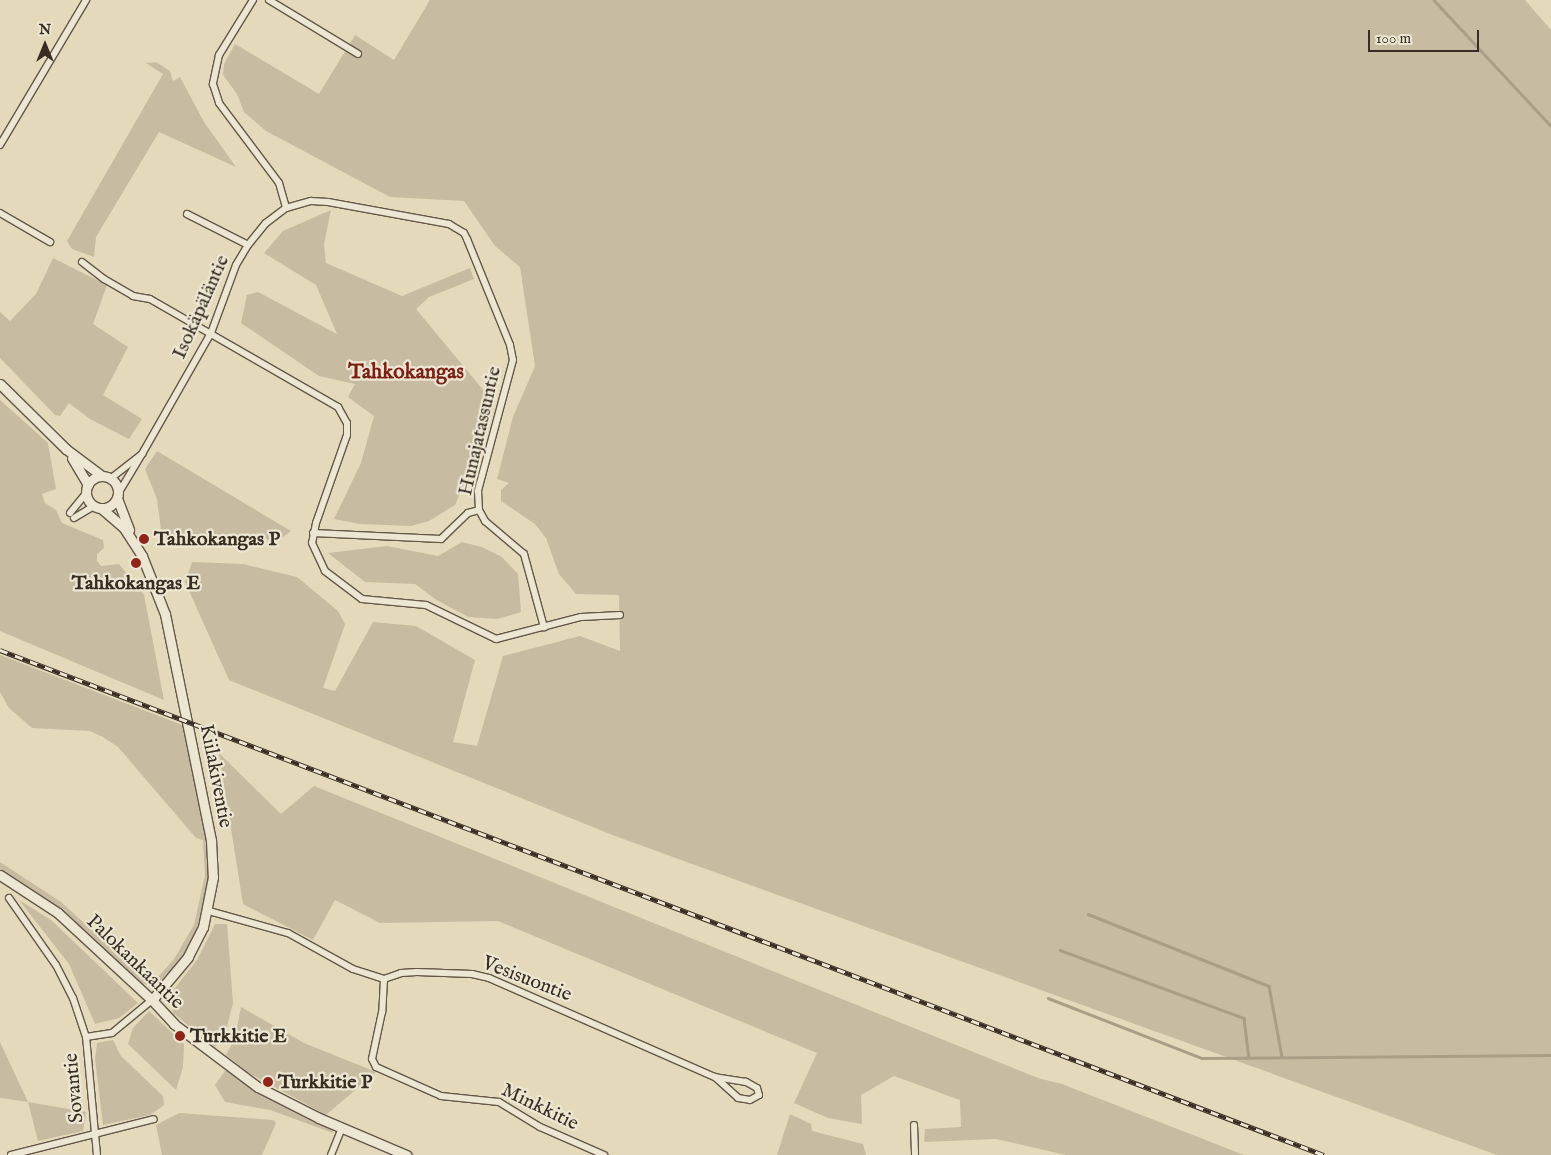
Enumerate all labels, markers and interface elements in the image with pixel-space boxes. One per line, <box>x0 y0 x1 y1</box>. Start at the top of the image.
north arrow <box>20 20 70 70</box>
scale bar <box>1371 20 1482 52</box>
text: N <box>39 21 51 39</box>
text: 100 m <box>1376 29 1411 48</box>
street label: Isokäpäläntie <box>167 251 235 363</box>
district label: Tahkokangas <box>348 360 464 386</box>
street label: Hunajatassuntie <box>453 364 507 498</box>
place label: Tahkokangas P <box>154 527 280 551</box>
marker: Tahkokangas P <box>138 533 150 545</box>
marker: Tahkokangas E <box>130 557 142 569</box>
place label: Tahkokangas E <box>72 571 200 595</box>
street label: Kiilakiventie <box>194 722 238 830</box>
street label: Palokankaantie <box>81 910 189 1014</box>
street label: Vesisuontie <box>479 951 575 1007</box>
place label: Turkkitie E <box>190 1024 287 1048</box>
marker: Turkkitie E <box>174 1030 186 1042</box>
street label: Sovantie <box>59 1052 89 1124</box>
place label: Turkkitie P <box>278 1070 372 1094</box>
marker: Turkkitie P <box>262 1076 274 1088</box>
street label: Minkkitie <box>498 1078 582 1136</box>

